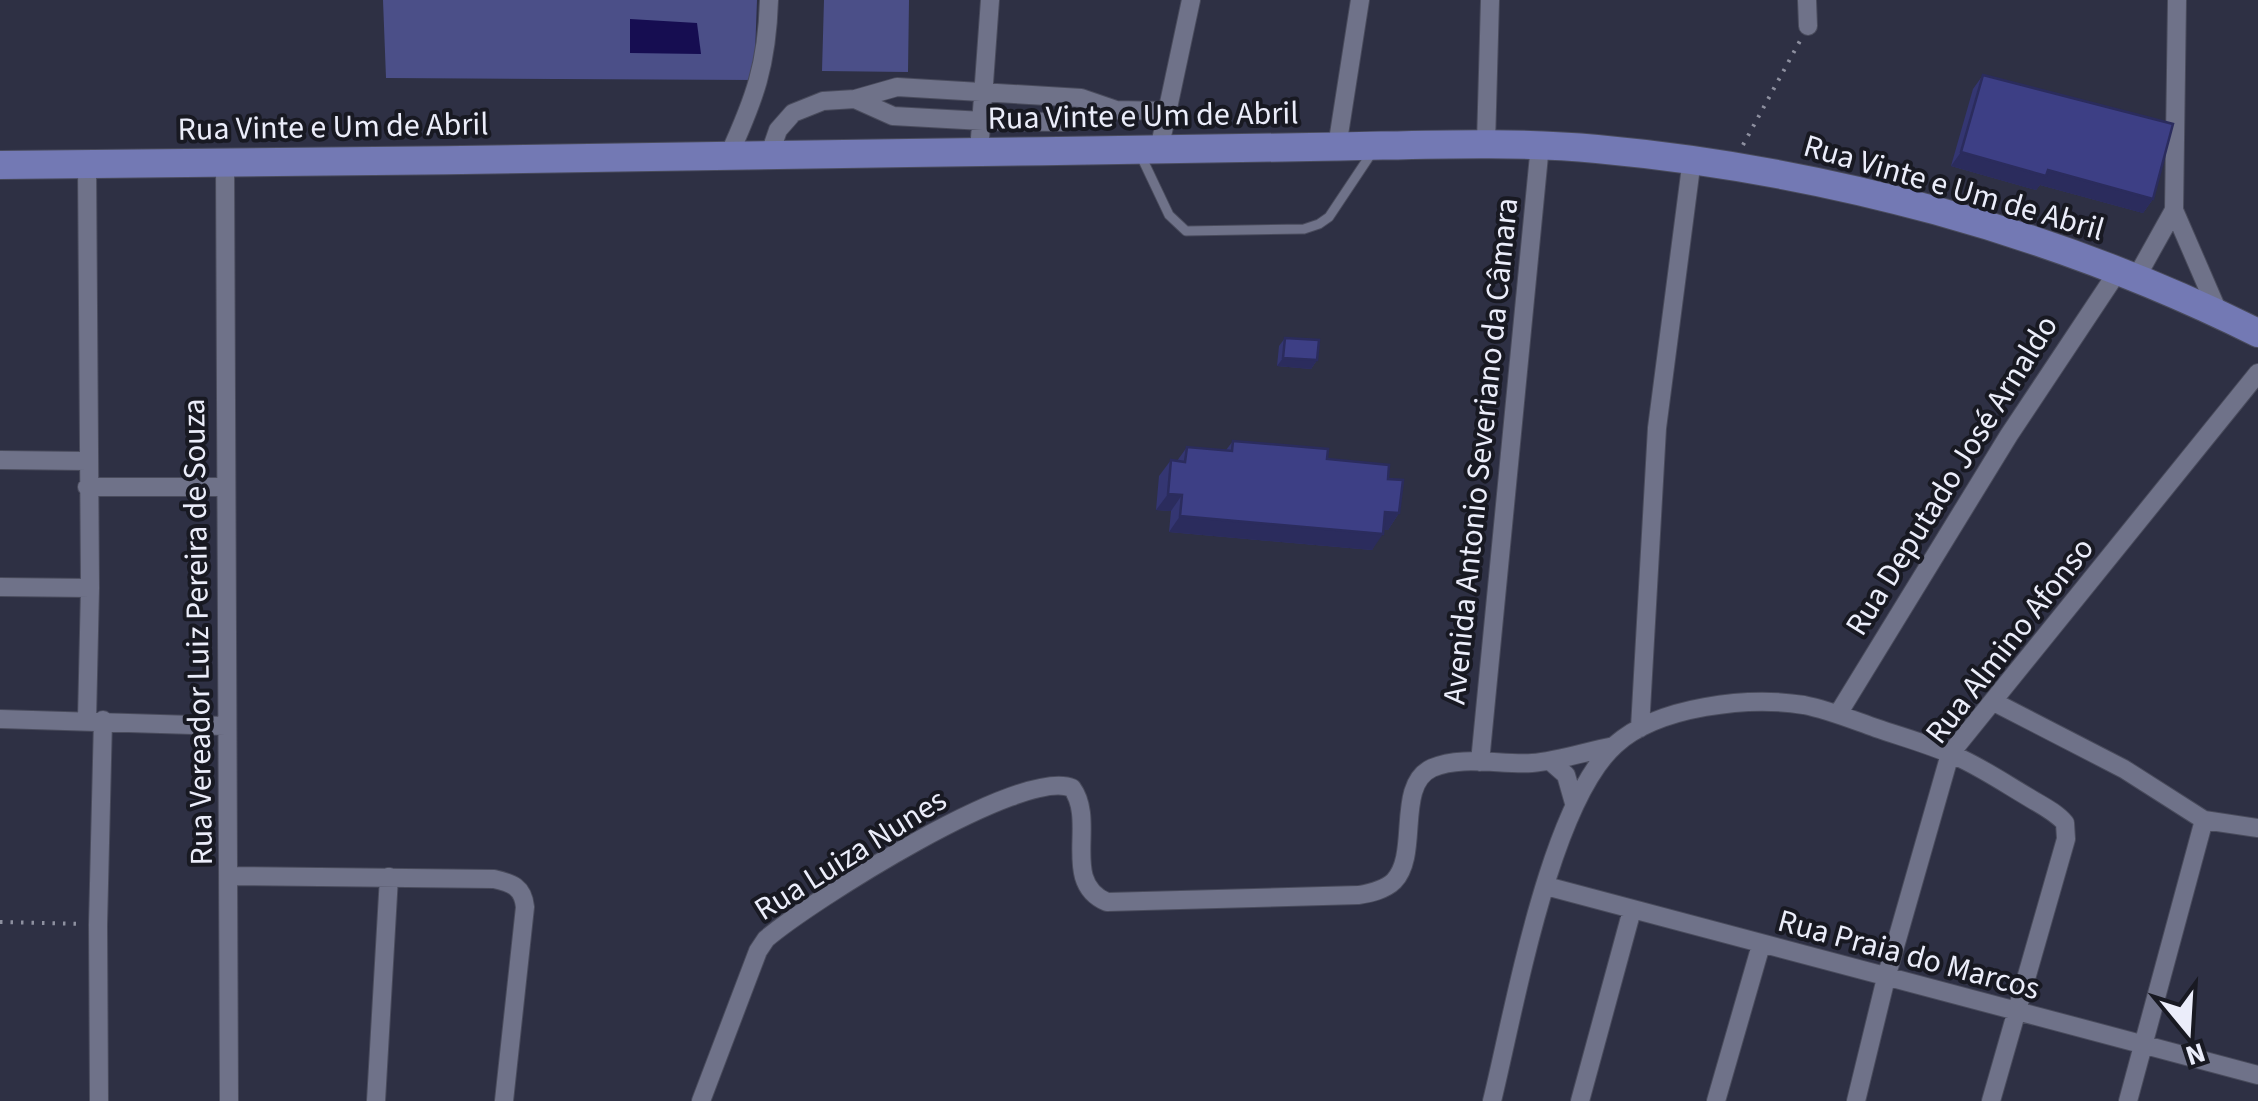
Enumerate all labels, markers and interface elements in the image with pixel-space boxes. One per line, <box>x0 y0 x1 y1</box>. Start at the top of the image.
street label: Rua Vinte e Um de Abril <box>987 90 1299 142</box>
street label: Rua Vinte e Um de Abril <box>177 101 489 153</box>
street label: Rua Vinte e Um de Abril <box>1798 123 2109 253</box>
street label: Avenida Antonio Severiano da Câmara <box>1432 195 1530 707</box>
street label: Rua Deputado José Arnaldo <box>1834 306 2069 645</box>
street label: Rua Vereador Luiz Pereira de Souza <box>171 398 225 866</box>
street label: Rua Almino Afonso <box>1914 528 2105 754</box>
street label: Rua Luiza Nunes <box>745 777 956 932</box>
street label: Rua Praia do Marcos <box>1773 898 2045 1012</box>
north arrow <box>2138 981 2238 1081</box>
text: N <box>2180 1032 2210 1076</box>

